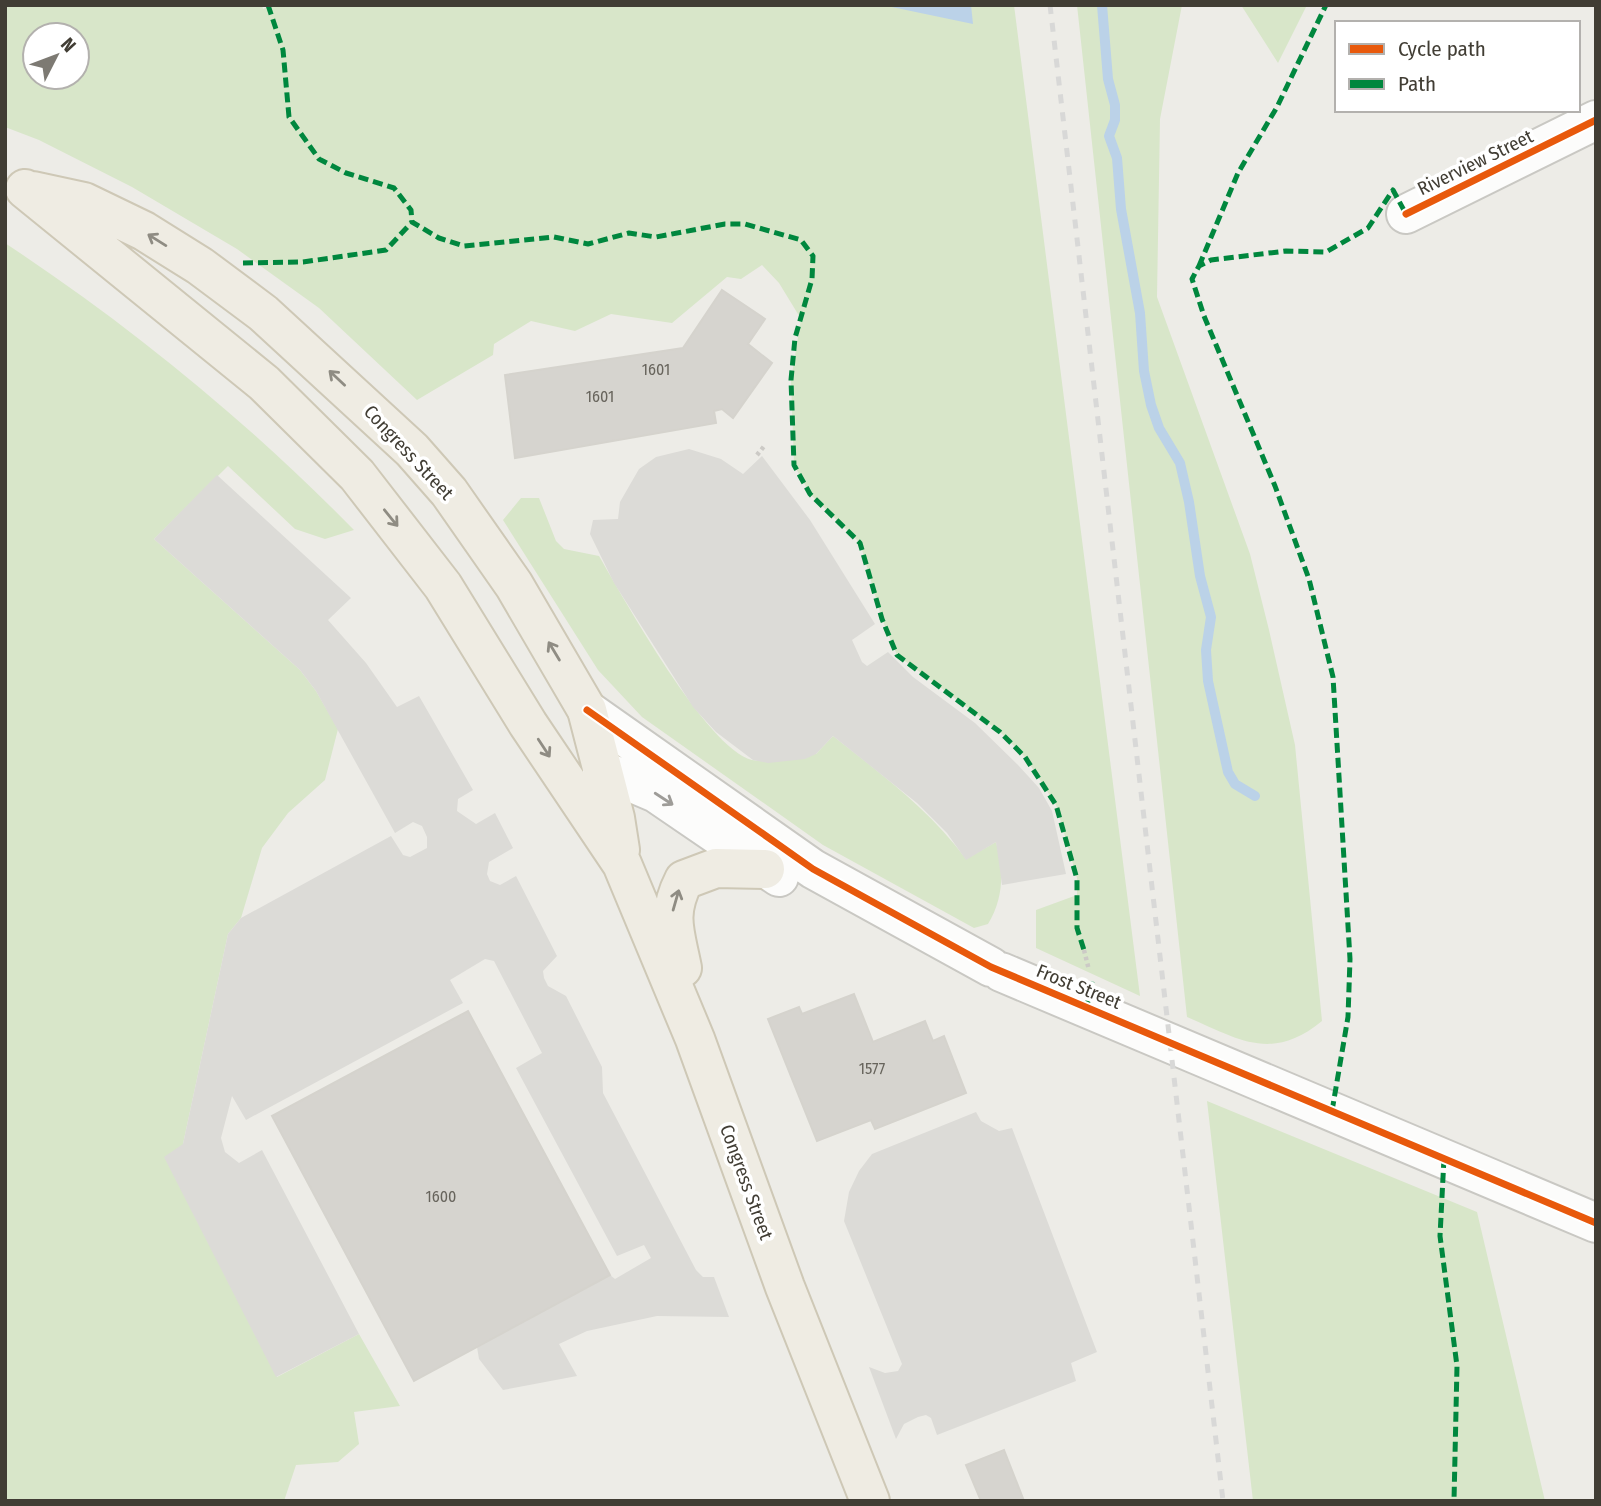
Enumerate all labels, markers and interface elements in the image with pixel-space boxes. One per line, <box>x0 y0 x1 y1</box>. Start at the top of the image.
north arrow <box>21 21 91 91</box>
legend <box>1335 21 1580 112</box>
text: N <box>56 33 81 57</box>
text: Cycle path <box>1398 36 1486 62</box>
text: Path <box>1398 71 1436 97</box>
street label: Riverview Street <box>1414 124 1537 200</box>
one-way arrow <box>148 232 168 246</box>
house number: 1601 <box>642 360 670 379</box>
one-way arrow <box>328 370 346 386</box>
house number: 1601 <box>586 387 614 406</box>
street label: Congress Street <box>359 400 459 505</box>
one-way arrow <box>384 508 399 526</box>
one-way arrow <box>546 641 560 661</box>
one-way arrow <box>537 738 551 757</box>
one-way arrow <box>653 792 673 806</box>
one-way arrow <box>670 890 683 912</box>
street label: Frost Street <box>1033 959 1125 1014</box>
house number: 1577 <box>859 1059 886 1078</box>
street label: Congress Street <box>715 1121 778 1244</box>
house number: 1600 <box>426 1187 456 1206</box>

